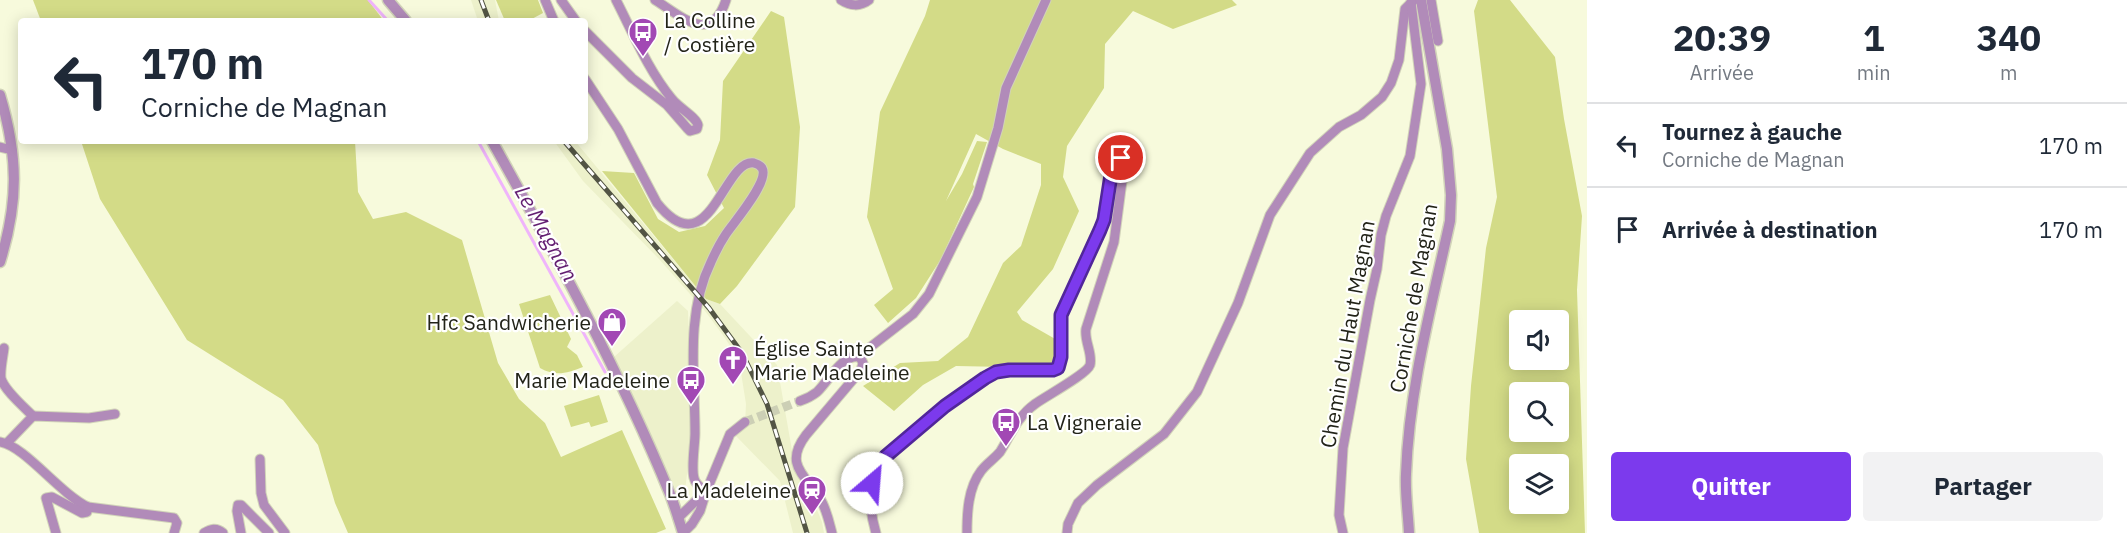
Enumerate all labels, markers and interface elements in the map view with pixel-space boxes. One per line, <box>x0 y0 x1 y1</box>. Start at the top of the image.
place label: La Colline / Costière <box>664 6 756 58</box>
text: 20:39 <box>1673 14 1771 61</box>
text: 1 <box>1863 14 1885 61</box>
text: 340 <box>1976 14 2041 61</box>
bus stop icon: La Colline / Costière <box>627 16 659 58</box>
text: 170 m <box>141 36 264 91</box>
icon: left <box>42 42 120 120</box>
text: Arrivée <box>1690 59 1754 86</box>
text: min <box>1857 59 1891 86</box>
text: m <box>2000 59 2018 86</box>
text: Corniche de Magnan <box>141 89 388 124</box>
text: Tournez à gauche <box>1662 117 1842 146</box>
icon: left <box>1611 129 1644 162</box>
text: 170 m <box>2039 131 2103 160</box>
pin <box>1095 132 1146 183</box>
icon: arrive <box>1104 141 1137 174</box>
text: Corniche de Magnan <box>1662 146 1845 173</box>
water label: Le Magnan <box>509 180 585 286</box>
street label: Corniche de Magnan <box>1383 201 1443 395</box>
icon: arrive <box>1611 213 1644 246</box>
text: Arrivée à destination <box>1662 215 1878 244</box>
text: 170 m <box>2039 215 2103 244</box>
street label: Chemin du Haut Magnan <box>1313 218 1381 450</box>
shop icon: Hfc Sandwicherie <box>596 306 628 348</box>
place label: Hfc Sandwicherie <box>427 308 591 336</box>
map controls <box>1509 310 1569 514</box>
button: sound <box>1509 310 1569 370</box>
place label: Église Sainte Marie Madeleine <box>754 334 910 386</box>
church icon: Église Sainte Marie Madeleine <box>717 344 749 386</box>
bus stop icon: Marie Madeleine <box>675 364 707 406</box>
place label: Marie Madeleine <box>514 366 670 394</box>
button: search <box>1509 382 1569 442</box>
bus stop icon: La Vigneraie <box>990 406 1022 448</box>
place label: La Vigneraie <box>1027 408 1142 436</box>
position arrow <box>840 451 904 515</box>
button: Quitter <box>1611 452 1851 521</box>
button: Partager <box>1863 452 2103 521</box>
button: layers <box>1509 454 1569 514</box>
station icon: La Madeleine <box>796 474 828 516</box>
place label: La Madeleine <box>666 476 791 504</box>

